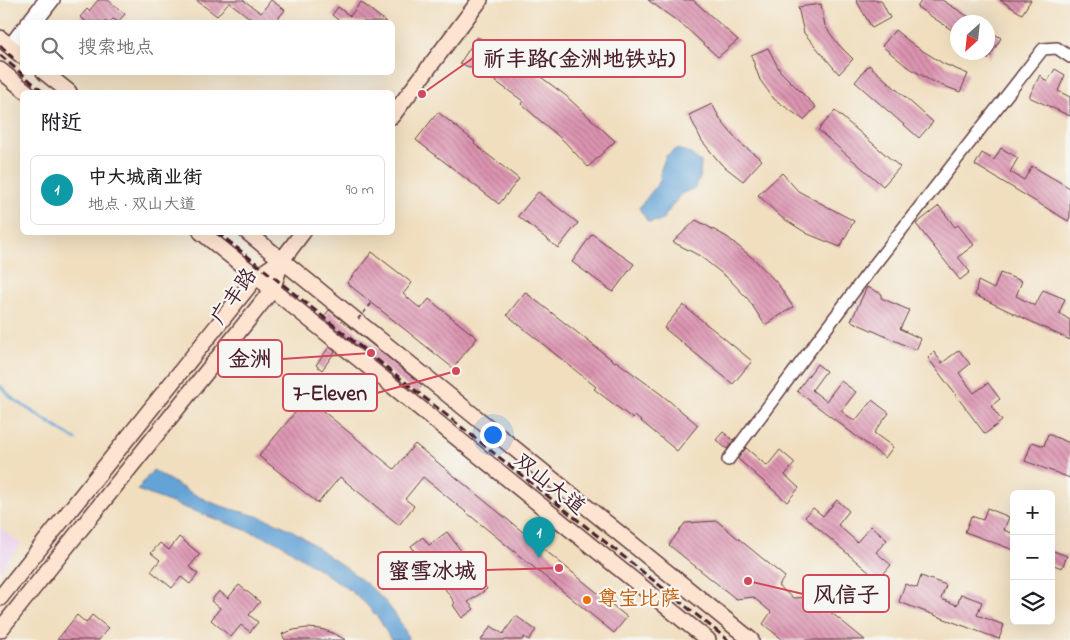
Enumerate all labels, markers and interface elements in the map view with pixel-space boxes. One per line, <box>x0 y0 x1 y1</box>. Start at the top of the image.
north arrow <box>950 15 995 60</box>
search box <box>20 20 395 75</box>
icon: search <box>38 34 66 62</box>
text: 搜索地点 <box>78 35 154 62</box>
callout: 祈丰路(金洲地铁站) <box>473 40 685 77</box>
text: 祈丰路(金洲地铁站) <box>483 45 675 77</box>
text: 附近 <box>40 109 82 139</box>
text: 中大城商业街 <box>88 165 202 192</box>
text: 1 <box>54 178 60 202</box>
text: 90 m <box>346 178 374 202</box>
text: 地点 · 双山大道 <box>88 193 195 217</box>
street label: 广丰路 <box>205 263 265 331</box>
callout: 金洲 <box>218 340 282 377</box>
text: 金洲 <box>228 345 272 377</box>
callout: 7-Eleven <box>283 374 377 411</box>
text: 7-Eleven <box>293 379 367 411</box>
your location <box>480 422 506 448</box>
street label: 双山大道 <box>507 447 591 523</box>
map controls <box>1010 490 1055 625</box>
button: + <box>1010 490 1055 535</box>
pin: 1 <box>523 517 555 558</box>
button: − <box>1010 535 1055 580</box>
callout: 蜜雪冰城 <box>378 552 486 589</box>
text: 蜜雪冰城 <box>388 557 476 589</box>
callout: 风信子 <box>803 575 889 612</box>
button: layers <box>1010 580 1055 625</box>
text: 风信子 <box>813 581 879 613</box>
place label: 尊宝比萨 <box>597 585 681 615</box>
marker: 尊宝比萨 <box>581 594 593 606</box>

